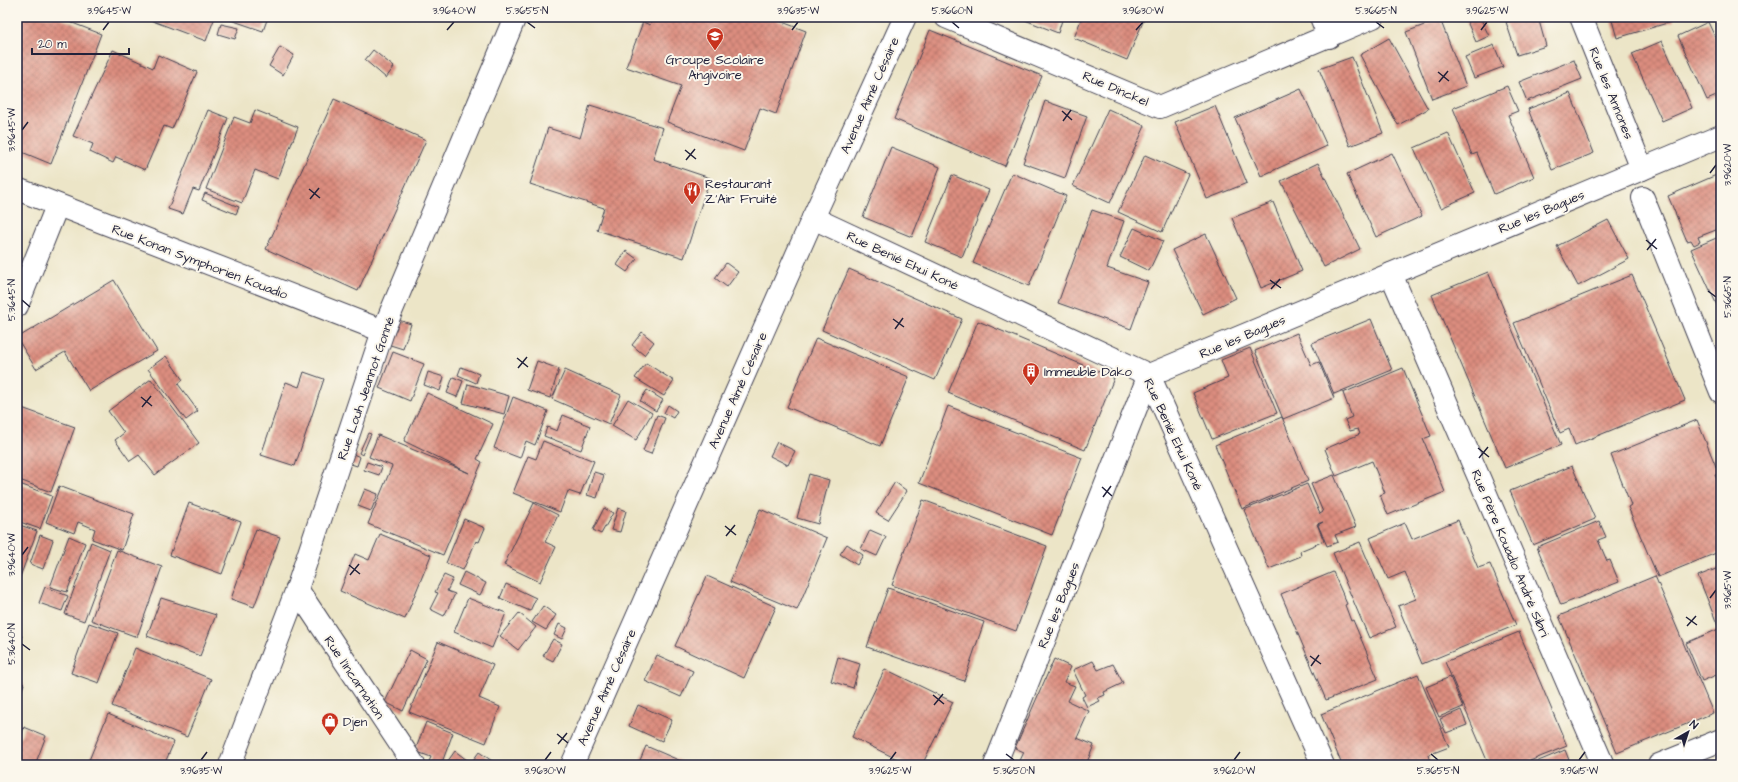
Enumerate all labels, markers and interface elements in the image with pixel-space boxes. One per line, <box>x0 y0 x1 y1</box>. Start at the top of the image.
text: 3.9645°W <box>87 4 132 18</box>
text: 3.9640°W <box>432 4 476 18</box>
text: 5.3655°N <box>506 4 548 18</box>
text: 3.9635°W <box>777 4 820 18</box>
text: 5.3660°N <box>932 4 972 18</box>
text: 3.9630°W <box>1122 4 1164 18</box>
text: 5.3665°N <box>1355 4 1397 18</box>
text: 3.9625°W <box>1466 4 1509 18</box>
school or university icon: Groupe Scolaire Angivoire <box>705 26 725 51</box>
scale bar <box>32 30 129 56</box>
street label: Avenue Aimé Césaire <box>836 34 904 156</box>
text: 20 m <box>38 36 67 53</box>
street label: Rue les Annones <box>1584 45 1638 142</box>
place label: Groupe Scolaire Angivoire <box>666 51 764 85</box>
street label: Rue Dinckel <box>1080 67 1151 111</box>
text: 3.9645°W <box>5 107 19 152</box>
text: 3.9620°W <box>1721 143 1735 186</box>
place label: Restaurant Z'Air Fruité <box>705 175 777 208</box>
restaurant icon: Restaurant Z'Air Fruité <box>682 180 702 205</box>
street label: Rue les Bagues <box>1496 186 1588 239</box>
street label: Rue Konan Symphorien Kouadio <box>109 220 291 305</box>
street label: Rue Benié Ehui Koné <box>844 227 962 295</box>
text: 5.3665°N <box>1721 276 1735 318</box>
text: 5.3645°N <box>5 279 19 321</box>
street label: Rue les Bagues <box>1197 311 1289 364</box>
street label: Rue Louh Jeannot Gonné <box>333 314 399 462</box>
street label: Avenue Aimé Césaire <box>704 329 772 451</box>
building icon: Immeuble Dako <box>1021 361 1041 386</box>
place label: Immeuble Dako <box>1044 363 1132 381</box>
street label: Rue Benié Ehui Koné <box>1139 375 1207 493</box>
street label: Rue Père Kouadio André Sibri <box>1467 467 1554 640</box>
text: 3.9640°W <box>5 533 19 577</box>
street label: Rue les Bagues <box>1033 559 1086 652</box>
text: 3.9615°W <box>1721 570 1735 609</box>
text: 5.3640°N <box>5 623 19 665</box>
street label: Avenue Aimé Césaire <box>573 626 641 748</box>
street label: Rue l'Incarnation <box>320 632 389 723</box>
shop icon: Djen <box>320 711 340 736</box>
north arrow <box>1668 712 1708 752</box>
place label: Djen <box>343 713 368 731</box>
text: N <box>1687 717 1701 733</box>
text: 3.9635°W <box>180 764 223 778</box>
text: 3.9630°W <box>524 764 566 778</box>
text: 3.9625°W <box>869 764 912 778</box>
text: 5.3650°N <box>993 764 1035 778</box>
text: 3.9620°W <box>1213 764 1256 778</box>
text: 5.3655°N <box>1417 764 1459 778</box>
text: 3.9615°W <box>1560 764 1599 778</box>

